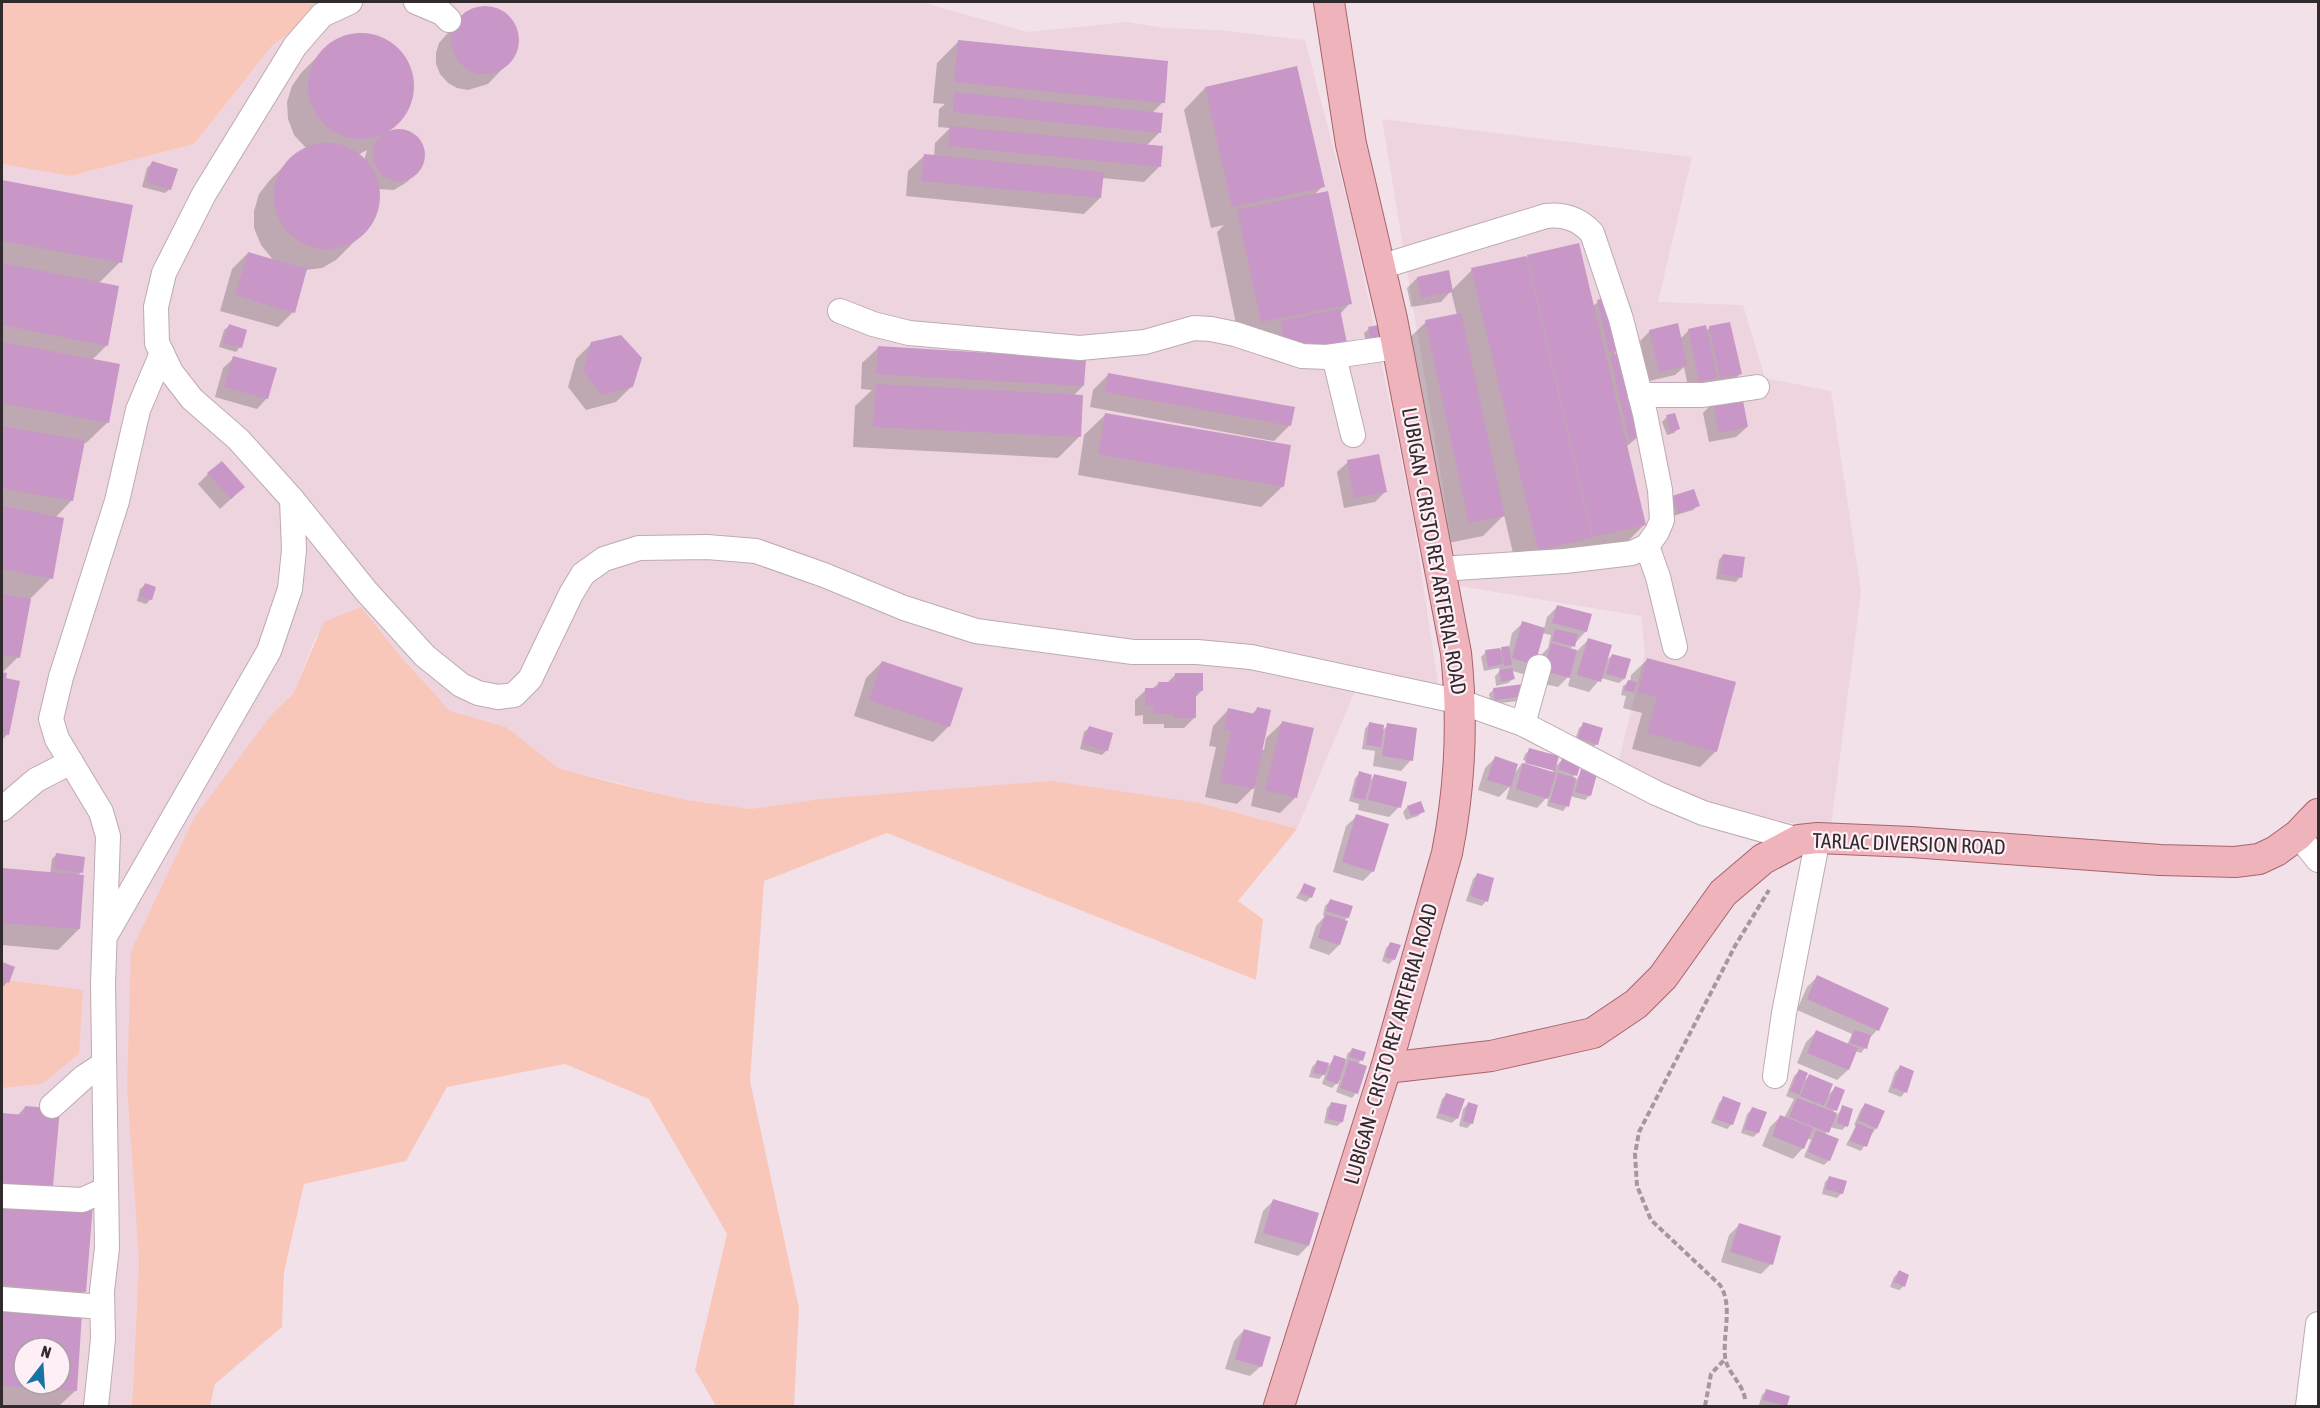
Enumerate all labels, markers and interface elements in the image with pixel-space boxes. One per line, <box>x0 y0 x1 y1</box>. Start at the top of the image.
street label: LUBIGAN - CRISTO REY ARTERIAL ROAD <box>1398 405 1472 696</box>
street label: TARLAC DIVERSION ROAD <box>1812 828 2006 858</box>
street label: LUBIGAN - CRISTO REY ARTERIAL ROAD <box>1338 901 1442 1187</box>
north arrow <box>12 1336 72 1396</box>
text: N <box>39 1342 54 1362</box>

